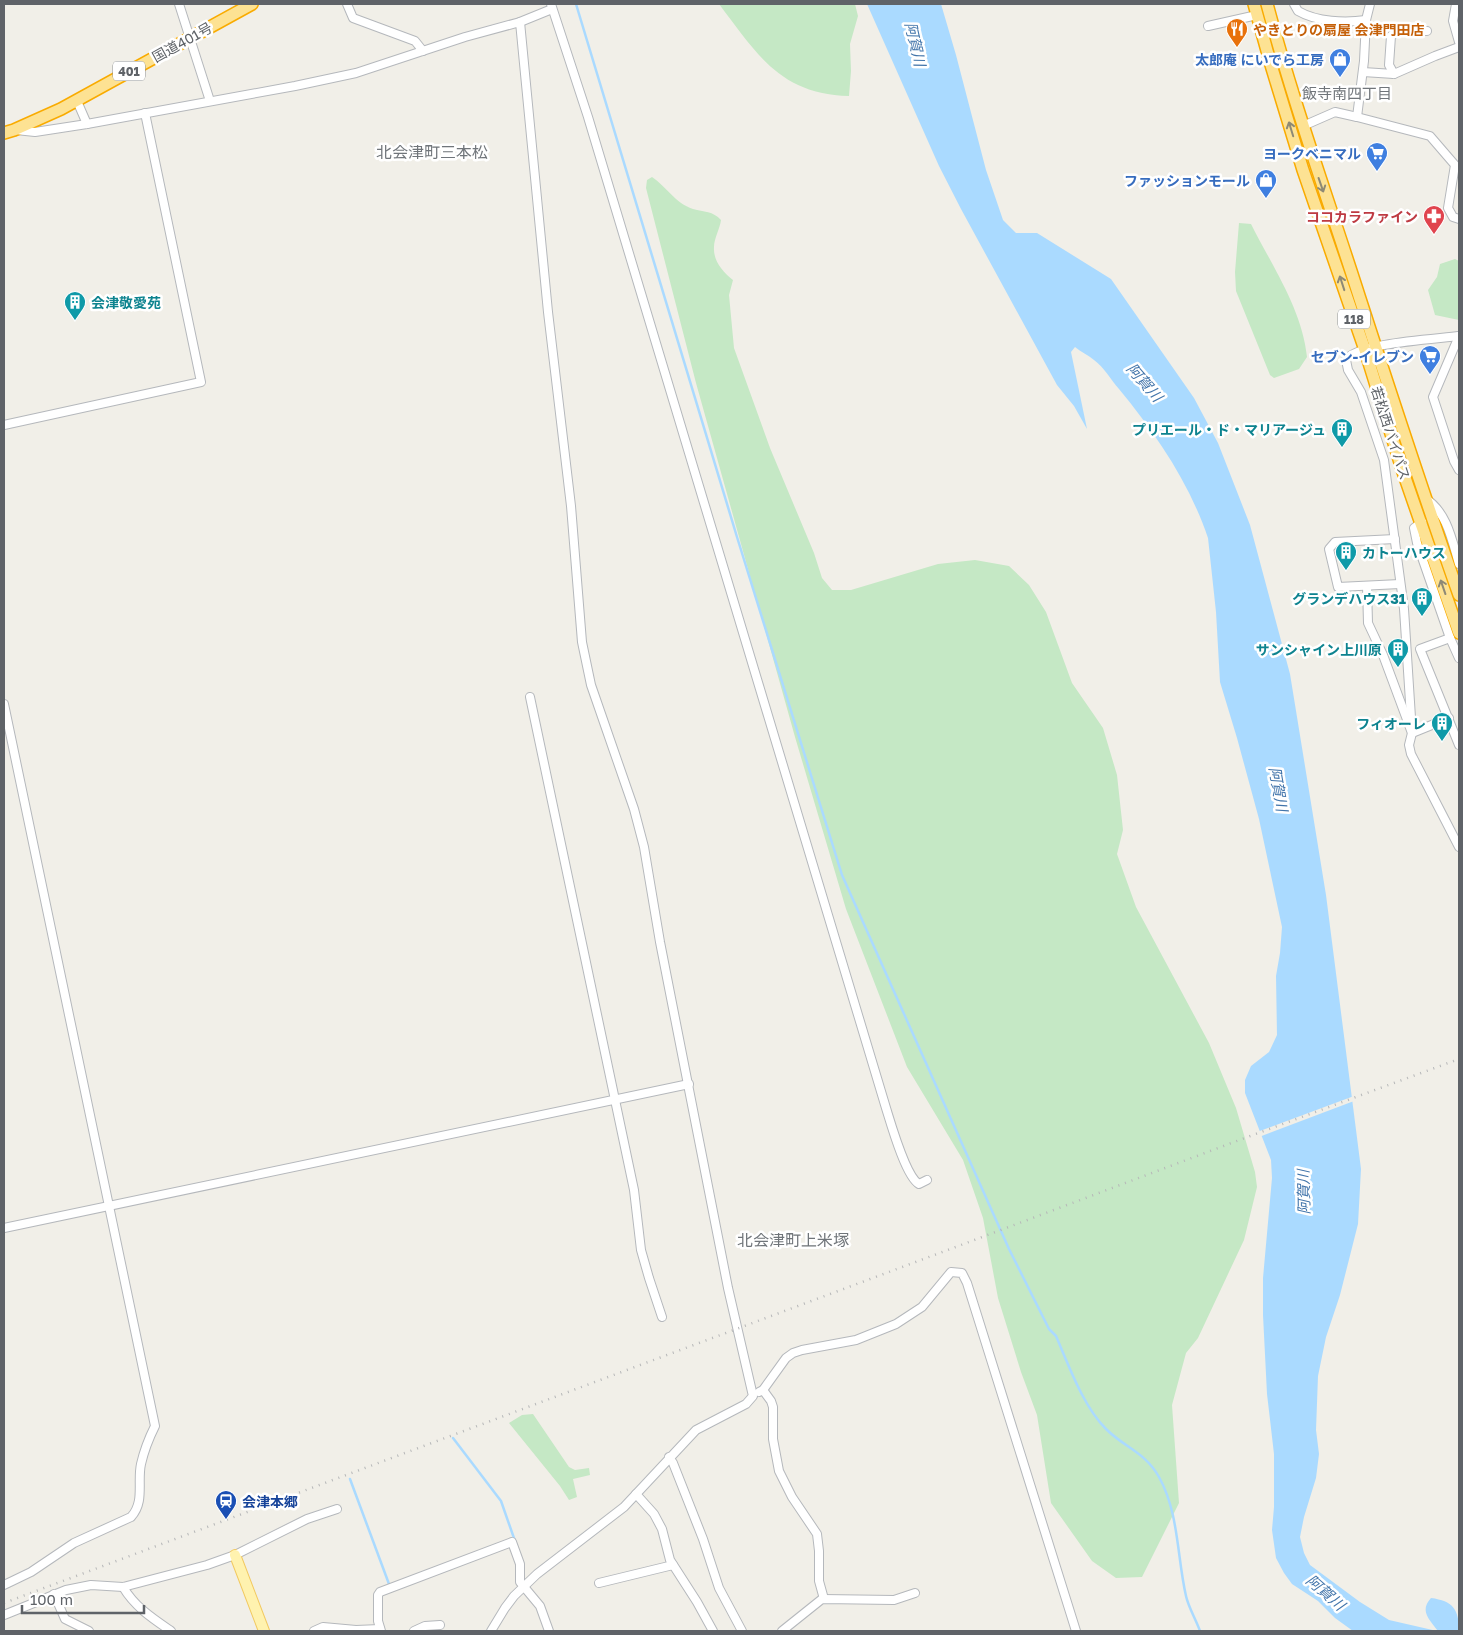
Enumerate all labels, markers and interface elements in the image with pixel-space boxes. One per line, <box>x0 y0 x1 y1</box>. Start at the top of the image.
restaurant icon: やきとりの扇屋 会津門田店 <box>1225 17 1249 48</box>
street label: 国道401号 <box>149 19 215 65</box>
water label: 阿賀川 <box>902 20 930 70</box>
place label: やきとりの扇屋 会津門田店 <box>1253 21 1425 38</box>
shop icon: 太郎庵 にいでら工房 <box>1328 47 1352 78</box>
place label: 太郎庵 にいでら工房 <box>1195 51 1324 68</box>
road number: 401 <box>113 61 145 80</box>
district label: 飯寺南四丁目 <box>1302 84 1392 102</box>
one-way arrow <box>1286 122 1295 137</box>
supermarket icon: ヨークベニマル <box>1365 141 1389 172</box>
district label: 北会津町三本松 <box>376 142 488 162</box>
place label: ヨークベニマル <box>1263 145 1361 162</box>
shop icon: ファッションモール <box>1254 168 1278 199</box>
place label: ファッションモール <box>1124 172 1250 189</box>
one-way arrow <box>1317 176 1326 192</box>
pharmacy icon: ココカラファイン <box>1422 204 1446 235</box>
place label: ココカラファイン <box>1306 208 1418 225</box>
one-way arrow <box>1337 276 1346 292</box>
building icon: 会津敬愛苑 <box>63 290 87 321</box>
place label: 会津敬愛苑 <box>91 294 161 311</box>
road number: 118 <box>1338 310 1370 328</box>
supermarket icon: セブン-イレブン <box>1418 344 1442 375</box>
place label: セブン-イレブン <box>1311 348 1414 365</box>
water label: 阿賀川 <box>1123 359 1168 406</box>
street label: 若松西バイパス <box>1368 384 1414 482</box>
building icon: プリエール・ド・マリアージュ <box>1330 417 1354 448</box>
place label: プリエール・ド・マリアージュ <box>1132 421 1326 438</box>
building icon: カトーハウス <box>1334 540 1358 571</box>
place label: カトーハウス <box>1362 544 1446 561</box>
one-way arrow <box>1438 579 1448 595</box>
building icon: グランデハウス31 <box>1410 586 1434 617</box>
place label: グランデハウス31 <box>1292 590 1406 607</box>
building icon: サンシャイン上川原 <box>1386 637 1410 668</box>
place label: サンシャイン上川原 <box>1256 641 1382 658</box>
building icon: フィオーレ <box>1430 711 1454 742</box>
place label: フィオーレ <box>1356 715 1426 732</box>
water label: 阿賀川 <box>1266 765 1292 815</box>
water label: 阿賀川 <box>1294 1167 1312 1215</box>
district label: 北会津町上米塚 <box>737 1230 849 1250</box>
station icon: 会津本郷 <box>214 1489 238 1520</box>
place label: 会津本郷 <box>242 1493 298 1510</box>
water label: 阿賀川 <box>1303 1570 1350 1615</box>
scale bar <box>22 1582 145 1614</box>
text: 100 m <box>30 1590 73 1608</box>

